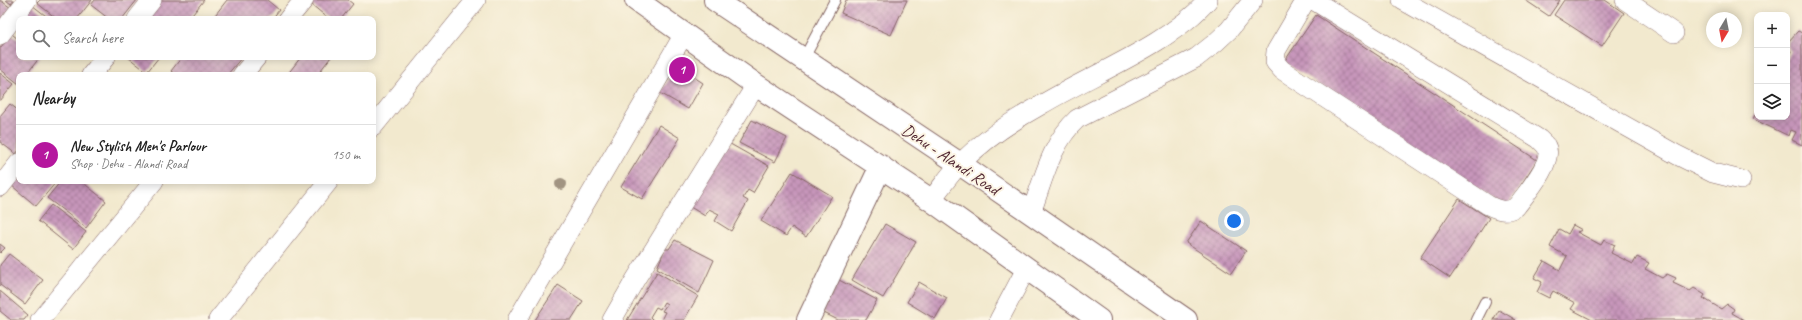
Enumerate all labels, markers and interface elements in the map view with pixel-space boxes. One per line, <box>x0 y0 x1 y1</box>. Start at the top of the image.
north arrow <box>1706 12 1742 48</box>
map controls <box>1754 12 1790 120</box>
button: + <box>1754 12 1790 48</box>
search box <box>16 16 376 60</box>
icon: search <box>30 27 52 49</box>
text: Search here <box>62 29 123 48</box>
button: − <box>1754 48 1790 84</box>
pin: 1 <box>669 55 695 85</box>
button: layers <box>1754 84 1790 120</box>
text: Nearby <box>32 88 75 109</box>
street label: Dehu - Alandi Road <box>898 119 1005 201</box>
text: New Stylish Men's Parlour <box>70 137 206 156</box>
text: 1 <box>42 147 48 163</box>
text: 150 m <box>332 147 360 163</box>
text: Shop · Dehu - Alandi Road <box>70 156 187 172</box>
your location <box>1224 211 1244 231</box>

